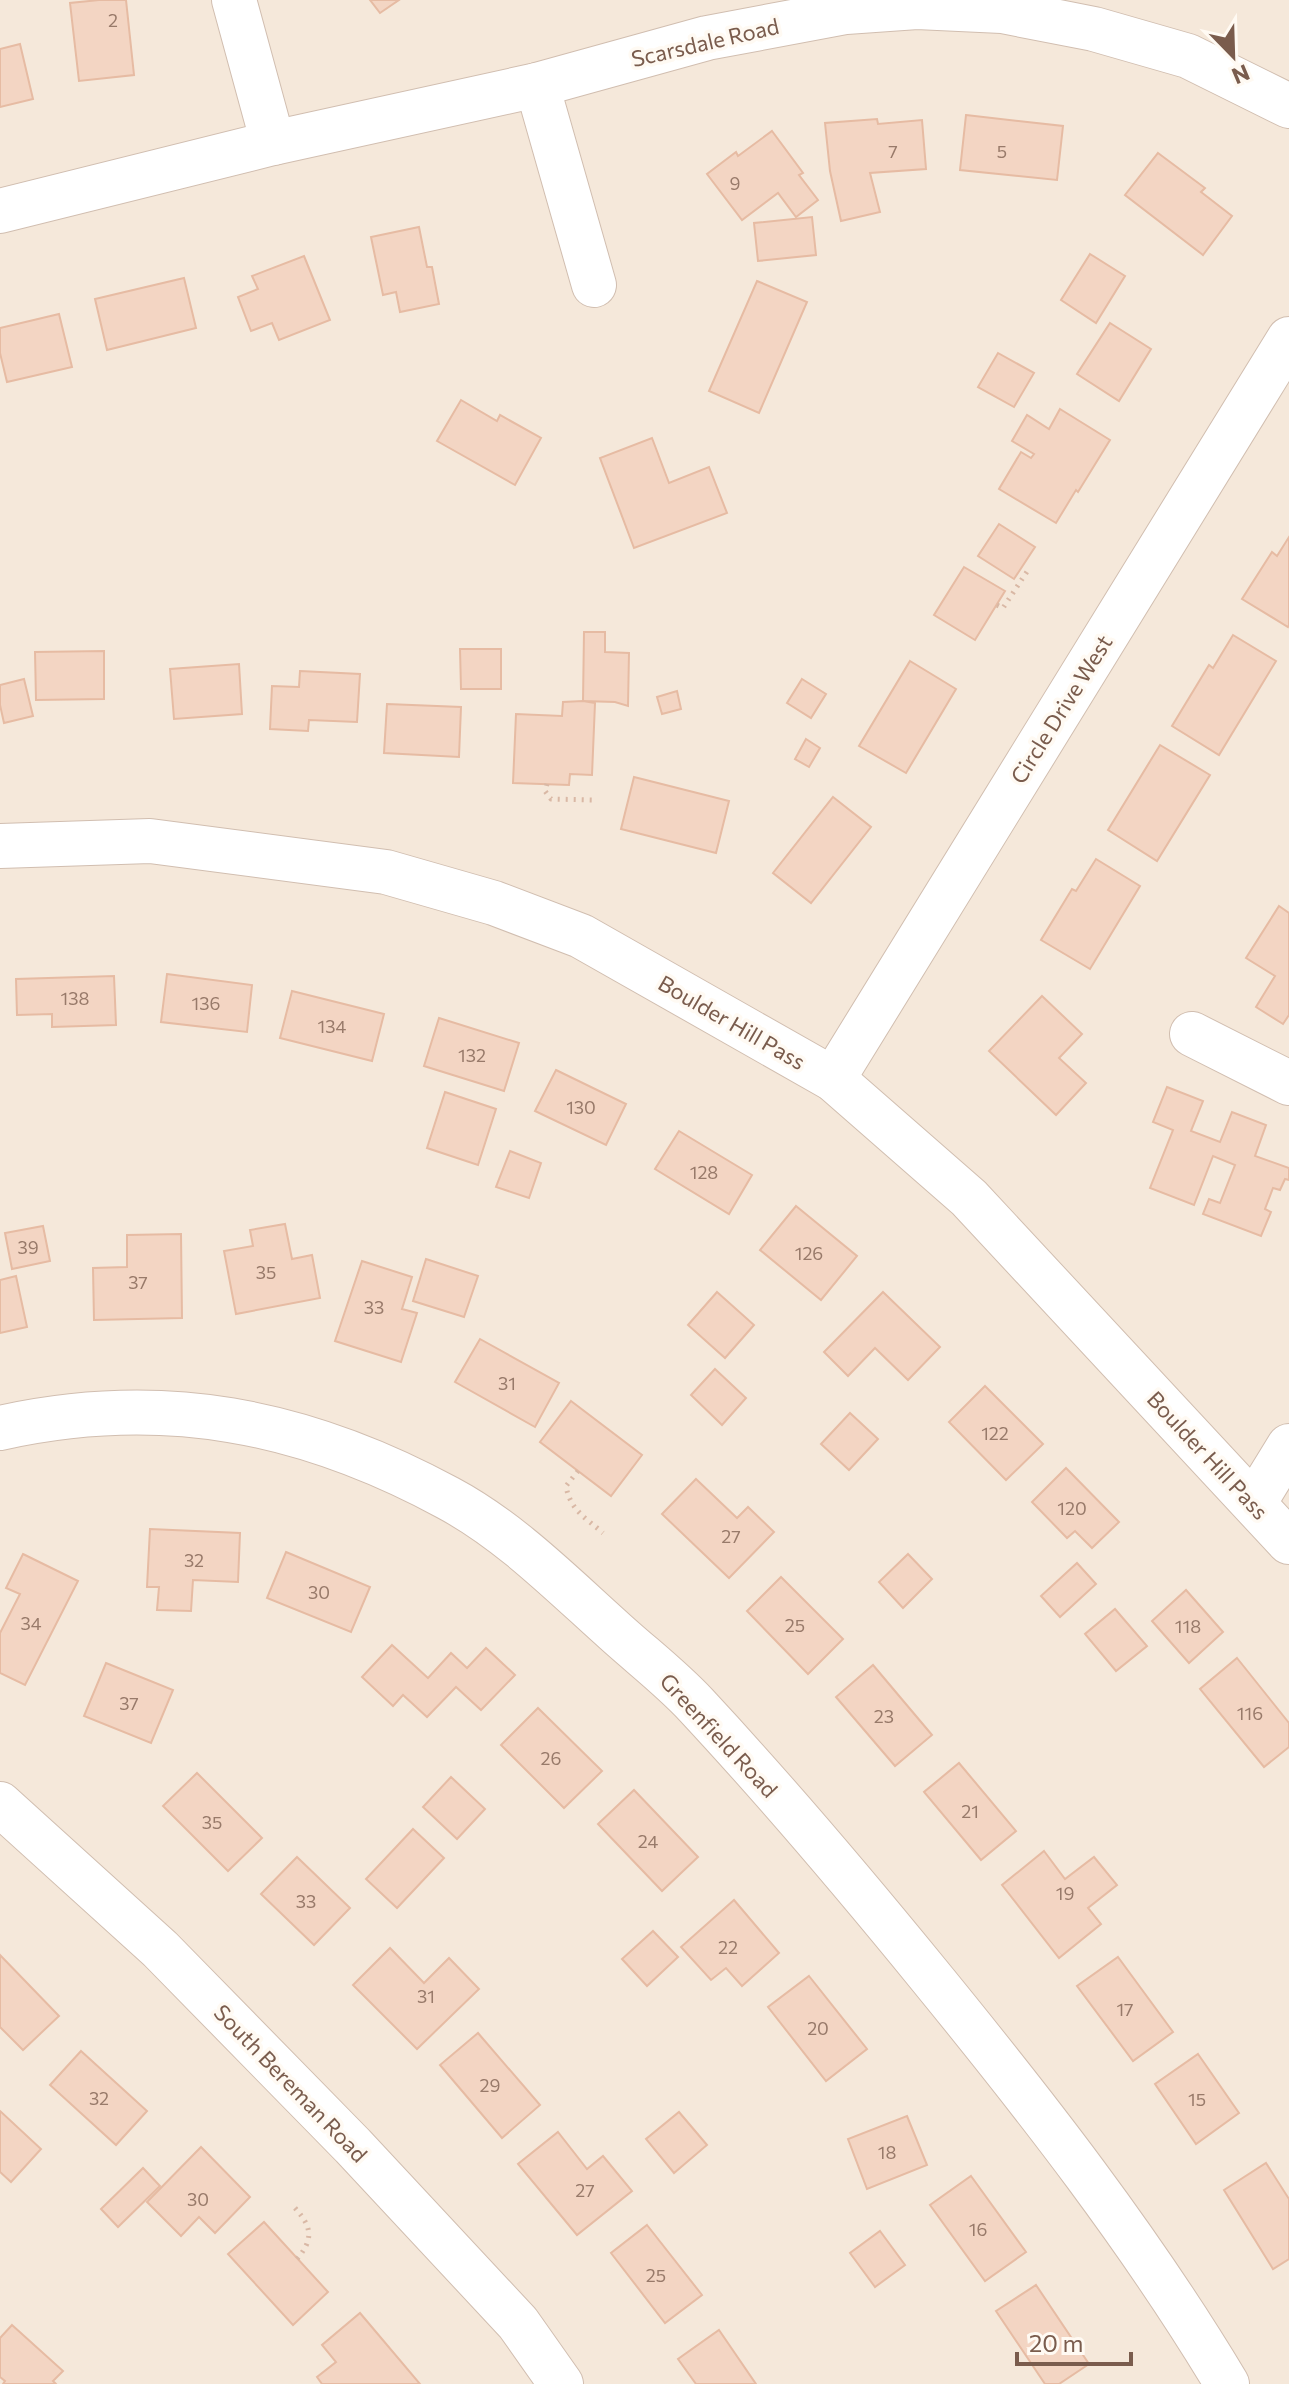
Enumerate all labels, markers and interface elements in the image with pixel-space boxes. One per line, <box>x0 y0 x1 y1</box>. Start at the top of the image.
house number: 2 <box>108 9 118 31</box>
street label: Scarsdale Road <box>629 12 781 72</box>
north arrow <box>1193 16 1273 96</box>
text: N <box>1228 59 1254 91</box>
house number: 7 <box>888 140 898 162</box>
house number: 5 <box>997 140 1007 162</box>
house number: 9 <box>730 172 740 194</box>
street label: Circle Drive West <box>1004 630 1118 788</box>
street label: Boulder Hill Pass <box>654 969 810 1075</box>
house number: 138 <box>61 987 90 1009</box>
house number: 136 <box>192 992 220 1014</box>
house number: 134 <box>318 1015 347 1037</box>
house number: 132 <box>458 1044 486 1066</box>
house number: 130 <box>566 1096 596 1118</box>
house number: 128 <box>690 1161 718 1183</box>
house number: 39 <box>17 1236 39 1258</box>
house number: 126 <box>795 1242 823 1264</box>
house number: 35 <box>256 1261 276 1283</box>
house number: 37 <box>128 1271 148 1293</box>
house number: 33 <box>364 1296 384 1318</box>
house number: 31 <box>498 1372 516 1394</box>
street label: Boulder Hill Pass <box>1142 1385 1274 1525</box>
house number: 122 <box>981 1422 1009 1444</box>
house number: 120 <box>1057 1497 1087 1519</box>
house number: 27 <box>721 1525 741 1547</box>
house number: 32 <box>184 1549 204 1571</box>
house number: 30 <box>308 1581 330 1603</box>
house number: 34 <box>20 1612 42 1634</box>
house number: 25 <box>785 1614 805 1636</box>
house number: 118 <box>1175 1615 1201 1637</box>
street label: Greenfield Road <box>655 1667 783 1803</box>
house number: 37 <box>119 1692 139 1714</box>
house number: 116 <box>1237 1702 1263 1724</box>
house number: 23 <box>874 1705 894 1727</box>
house number: 26 <box>541 1747 561 1769</box>
house number: 21 <box>961 1800 979 1822</box>
house number: 35 <box>202 1811 222 1833</box>
house number: 24 <box>638 1830 658 1852</box>
house number: 19 <box>1056 1882 1074 1904</box>
house number: 33 <box>296 1890 316 1912</box>
house number: 22 <box>718 1936 738 1958</box>
house number: 31 <box>417 1985 435 2007</box>
street label: South Bereman Road <box>209 1998 373 2168</box>
house number: 17 <box>1116 1998 1134 2020</box>
house number: 20 <box>807 2017 829 2039</box>
house number: 29 <box>480 2074 500 2096</box>
house number: 32 <box>89 2087 109 2109</box>
house number: 15 <box>1188 2088 1206 2110</box>
house number: 18 <box>878 2141 896 2163</box>
house number: 27 <box>575 2179 595 2201</box>
house number: 30 <box>187 2188 209 2210</box>
house number: 16 <box>969 2218 987 2240</box>
house number: 25 <box>646 2264 666 2286</box>
scale bar <box>1017 2316 1131 2366</box>
text: 20 m <box>1029 2328 1083 2357</box>

